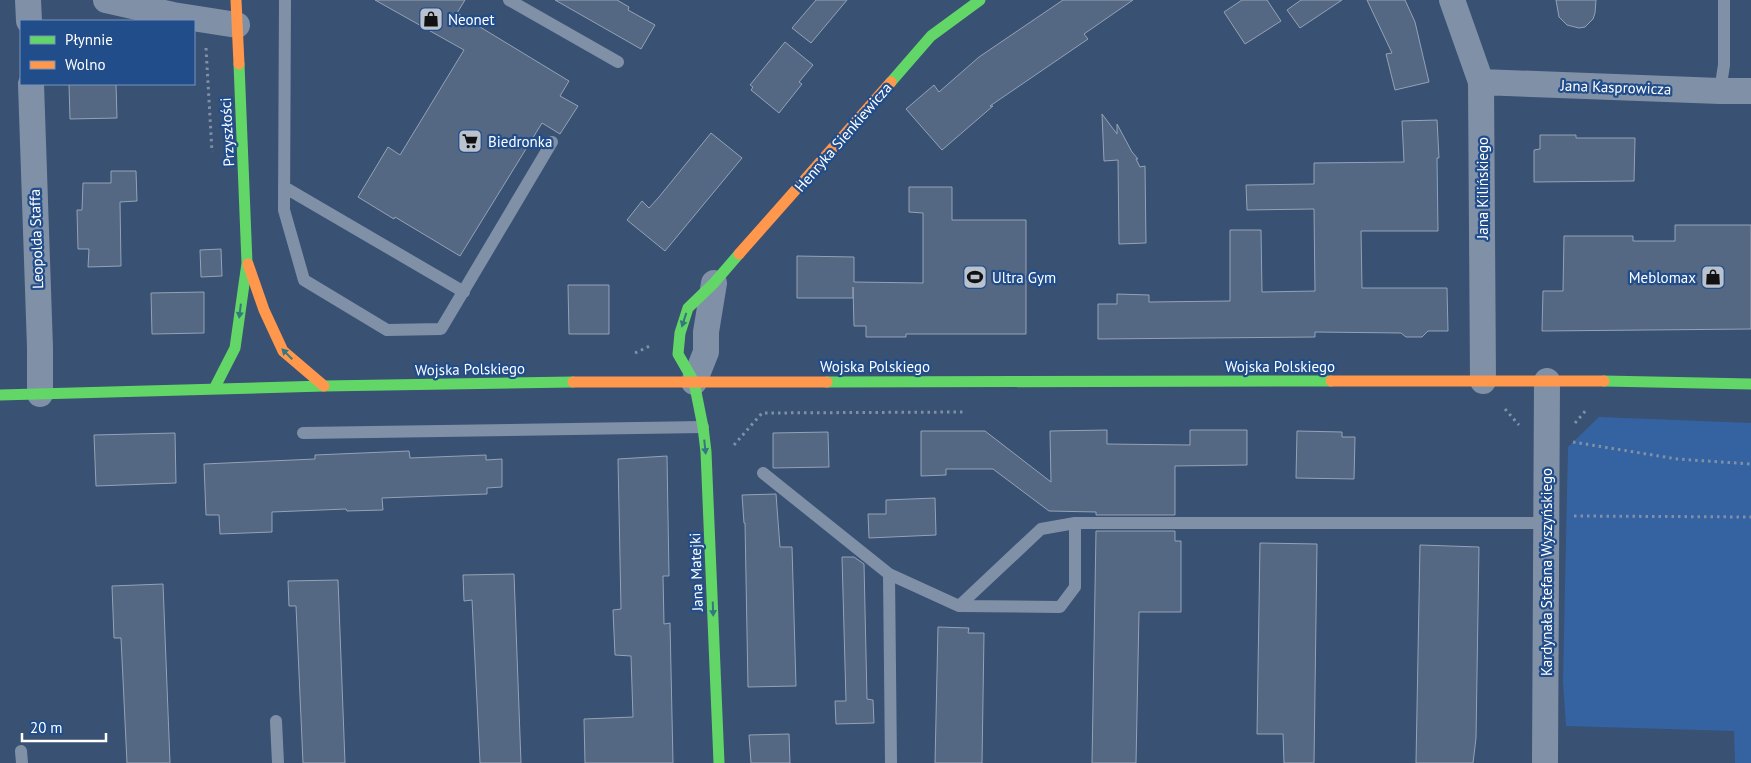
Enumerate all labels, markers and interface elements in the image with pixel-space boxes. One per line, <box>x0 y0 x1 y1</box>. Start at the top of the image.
shop icon: Neonet <box>418 6 444 32</box>
place label: Neonet <box>448 10 495 29</box>
legend <box>20 20 195 85</box>
text: Płynnie <box>65 30 113 49</box>
text: Wolno <box>65 55 105 74</box>
street label: Jana Kasprowicza <box>1559 76 1672 98</box>
street label: Henryka Sienkiewicza <box>790 78 896 196</box>
street label: Przyszłości <box>216 97 238 167</box>
supermarket icon: Biedronka <box>457 128 483 154</box>
place label: Biedronka <box>488 132 552 151</box>
street label: Jana Kilińskiego <box>1473 137 1492 240</box>
street label: Leopolda Staffa <box>25 189 47 289</box>
sports icon: Ultra Gym <box>962 264 988 290</box>
shop icon: Meblomax <box>1700 264 1726 290</box>
place label: Ultra Gym <box>992 268 1056 287</box>
place label: Meblomax <box>1629 268 1696 287</box>
one-way arrow <box>236 303 244 319</box>
one-way arrow <box>680 312 688 327</box>
one-way arrow <box>281 348 293 360</box>
street label: Wojska Polskiego <box>820 357 930 376</box>
street label: Wojska Polskiego <box>1225 357 1335 376</box>
street label: Wojska Polskiego <box>415 359 525 379</box>
one-way arrow <box>701 439 709 455</box>
street label: Kardynała Stefana Wyszyńskiego <box>1537 468 1556 676</box>
street label: Jana Matejki <box>685 532 707 613</box>
one-way arrow <box>709 601 717 617</box>
scale bar <box>22 710 106 742</box>
text: 20 m <box>30 718 63 737</box>

